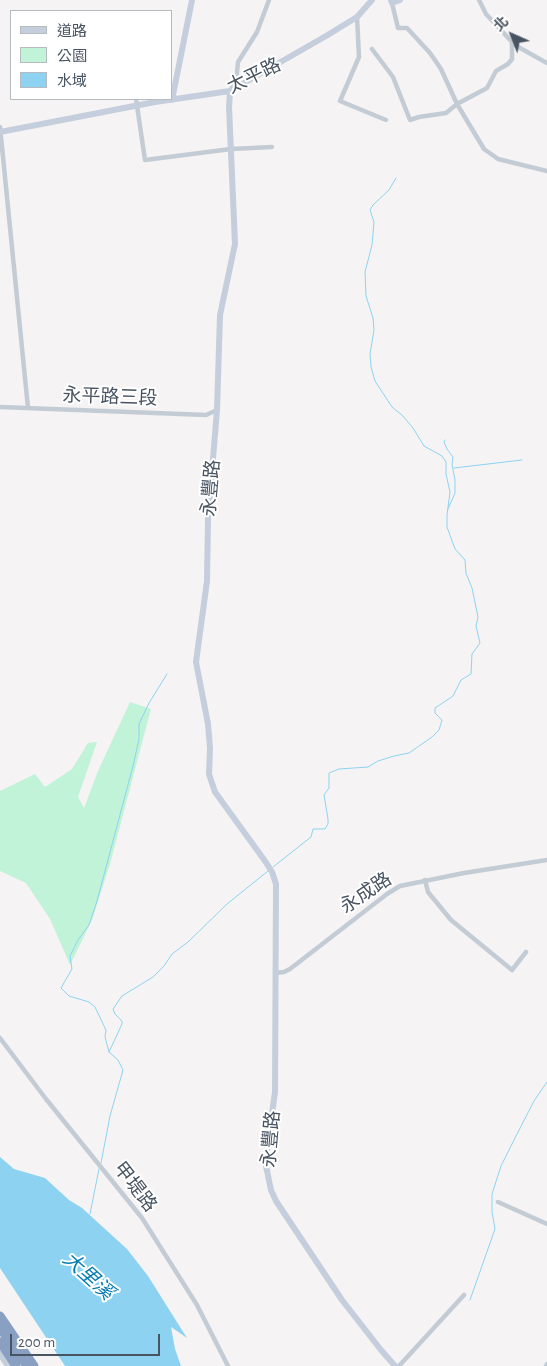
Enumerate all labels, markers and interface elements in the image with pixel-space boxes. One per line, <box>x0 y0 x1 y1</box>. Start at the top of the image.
legend <box>10 10 172 100</box>
north arrow <box>487 10 537 60</box>
text: 北 <box>492 14 511 34</box>
text: 道路 <box>57 24 87 39</box>
text: 公園 <box>57 49 87 64</box>
street label: 太平路 <box>223 53 285 99</box>
text: 水域 <box>57 74 87 89</box>
street label: 永平路三段 <box>62 384 158 410</box>
street label: 永豐路 <box>197 459 225 517</box>
street label: 永成路 <box>336 868 396 918</box>
street label: 永豐路 <box>257 1110 285 1168</box>
street label: 甲堤路 <box>108 1158 162 1216</box>
water label: 大里溪 <box>58 1247 118 1305</box>
scale bar <box>12 1324 162 1356</box>
text: 200 m <box>18 1335 55 1350</box>

